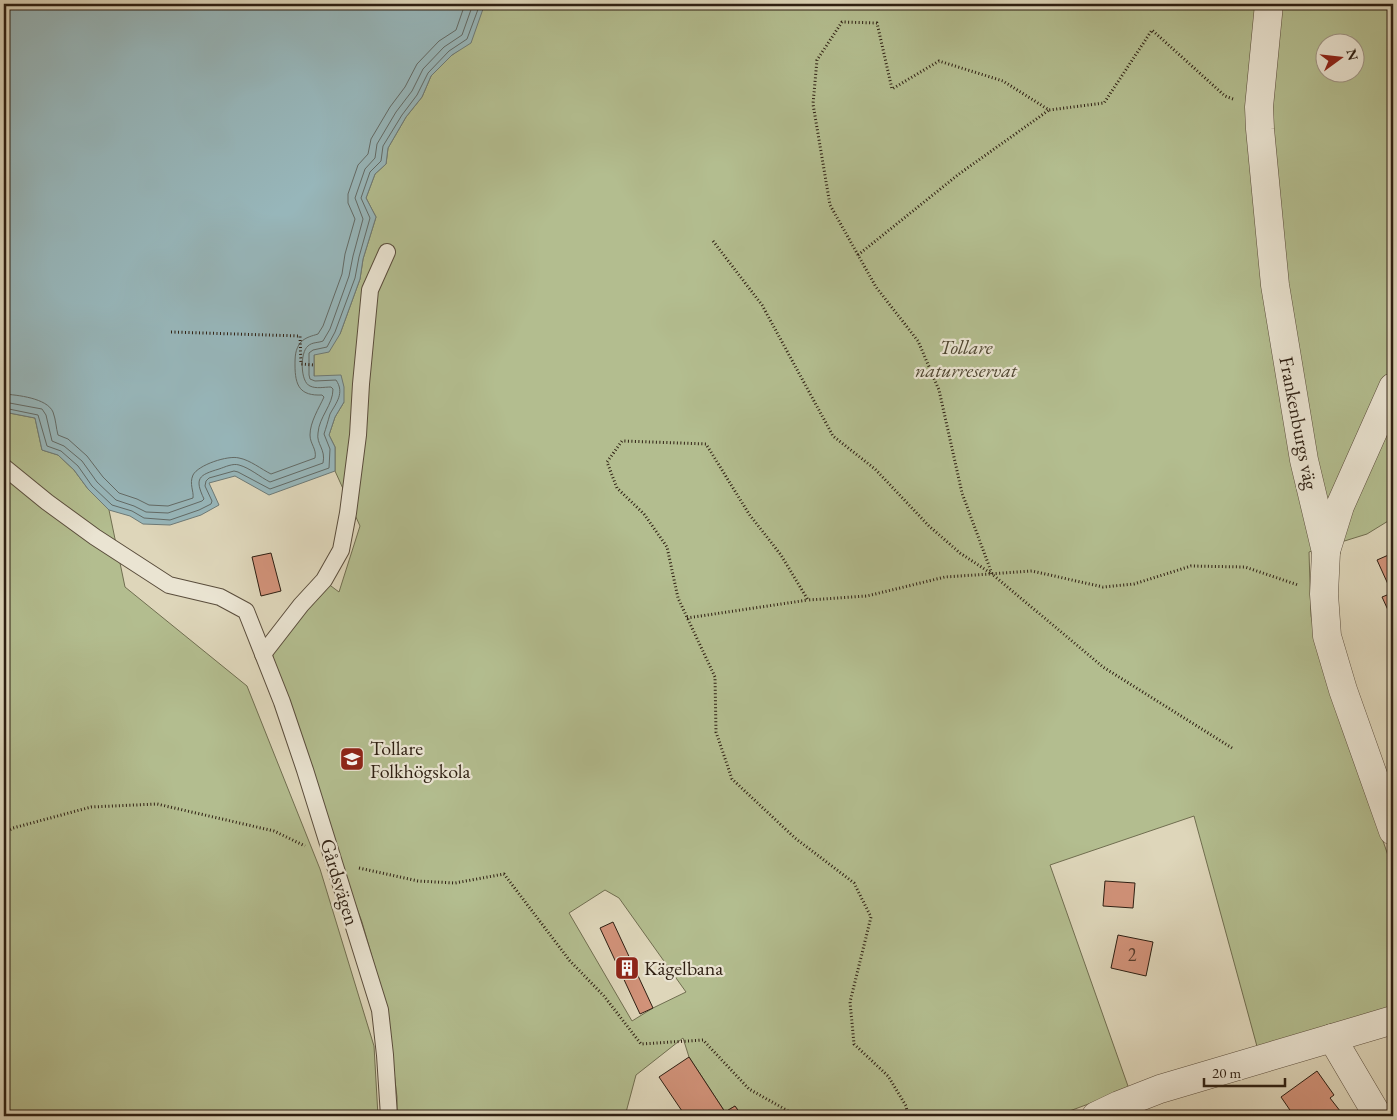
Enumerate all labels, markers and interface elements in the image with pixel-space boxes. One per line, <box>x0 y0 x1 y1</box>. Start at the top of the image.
north arrow <box>1314 32 1364 82</box>
text: N <box>1342 47 1363 63</box>
park label: Tollare naturreservat <box>915 334 1018 383</box>
street label: Frankenburgs väg <box>1273 354 1325 492</box>
place label: Tollare Folkhögskola <box>370 735 471 784</box>
school or university icon: Tollare Folkhögskola <box>339 746 365 772</box>
street label: Gårdsvägen <box>315 835 366 929</box>
house number: 2 <box>1128 943 1137 966</box>
building icon: Kägelbana <box>614 955 640 981</box>
place label: Kägelbana <box>644 955 723 981</box>
scale bar <box>1204 1055 1286 1087</box>
text: 20 m <box>1212 1063 1241 1082</box>

